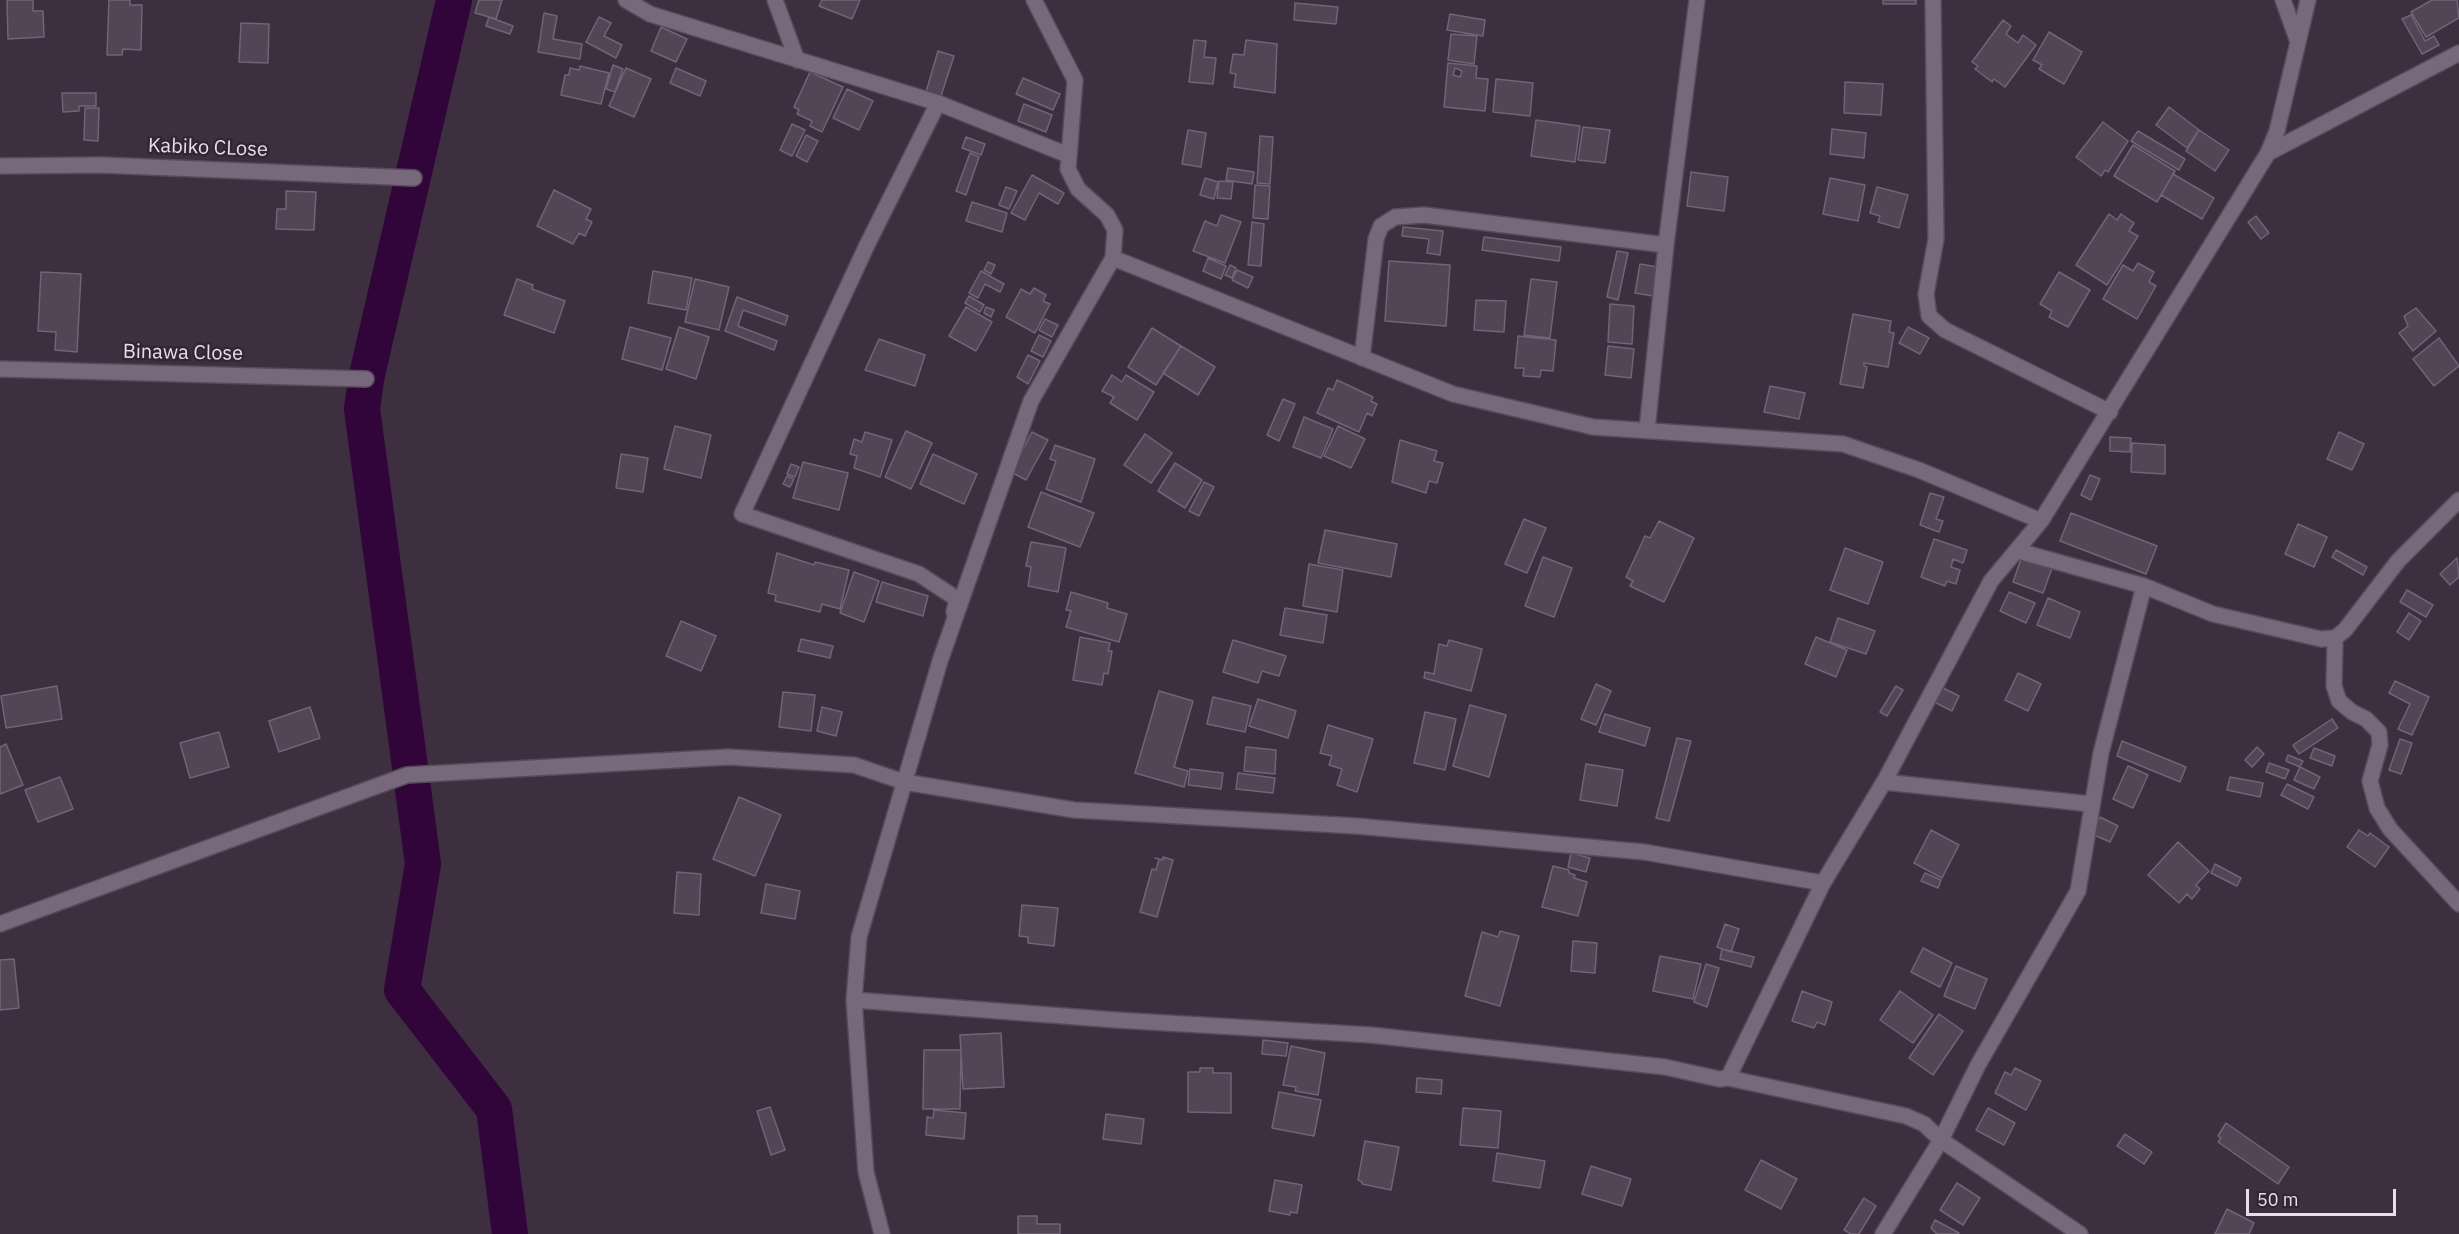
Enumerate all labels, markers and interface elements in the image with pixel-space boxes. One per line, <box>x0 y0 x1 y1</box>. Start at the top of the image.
street label: Kabiko CLose <box>148 134 268 162</box>
street label: Binawa Close <box>123 340 243 366</box>
scale bar <box>2249 1177 2399 1215</box>
text: 50 m <box>2257 1188 2299 1211</box>

